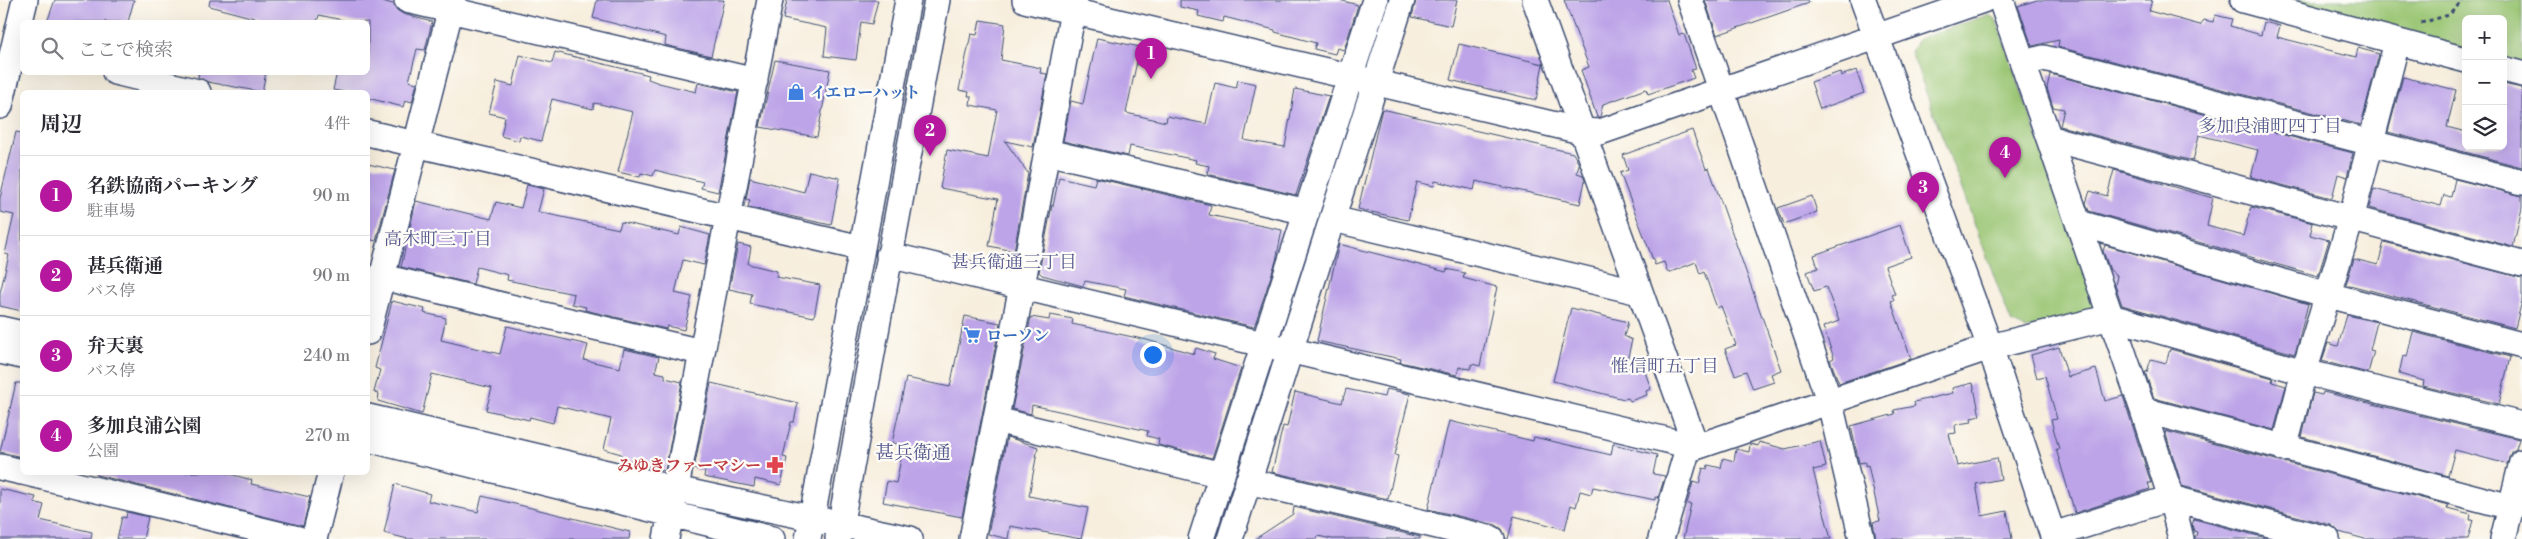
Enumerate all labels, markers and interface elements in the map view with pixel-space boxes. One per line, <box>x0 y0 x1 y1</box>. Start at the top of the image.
map controls <box>2462 15 2507 150</box>
button: + <box>2462 15 2507 60</box>
search box <box>20 20 370 75</box>
icon: search <box>38 34 66 62</box>
text: ここで検索 <box>78 38 173 62</box>
pin: 1 <box>1135 38 1167 79</box>
button: − <box>2462 60 2507 105</box>
shop icon: イエローハット <box>786 82 806 102</box>
place label: イエローハット <box>810 83 921 103</box>
button: layers <box>2462 105 2507 150</box>
text: 周辺 <box>40 112 82 138</box>
text: 4件 <box>324 114 350 134</box>
pin: 2 <box>914 115 946 156</box>
district label: 多加良浦町四丁目 <box>2198 115 2342 138</box>
pin: 4 <box>1989 137 2021 178</box>
pin: 3 <box>1907 172 1939 213</box>
text: 名鉄協商パーキング <box>87 174 257 198</box>
text: 1 <box>52 186 60 206</box>
text: 90 m <box>312 186 350 206</box>
text: 駐車場 <box>87 201 135 221</box>
district label: 高木町三丁目 <box>384 228 492 251</box>
district label: 甚兵衛通三丁目 <box>951 251 1077 274</box>
text: 甚兵衛通 <box>87 254 163 278</box>
text: 2 <box>51 266 61 286</box>
text: 90 m <box>312 266 350 286</box>
text: バス停 <box>87 281 135 301</box>
supermarket icon: ローソン <box>962 325 982 345</box>
place label: ローソン <box>986 326 1049 346</box>
text: 弁天裏 <box>87 334 144 358</box>
your location <box>1140 342 1166 368</box>
text: 3 <box>51 346 61 366</box>
text: 240 m <box>303 346 350 366</box>
district label: 惟信町五丁目 <box>1611 355 1719 378</box>
text: バス停 <box>87 361 135 381</box>
text: 多加良浦公園 <box>87 414 201 438</box>
text: 4 <box>51 426 61 446</box>
text: 270 m <box>305 426 350 446</box>
text: 公園 <box>87 441 119 461</box>
district label: 甚兵衛通 <box>875 441 951 465</box>
pharmacy icon: みゆきファーマシー <box>765 455 785 475</box>
place label: みゆきファーマシー <box>617 456 761 476</box>

